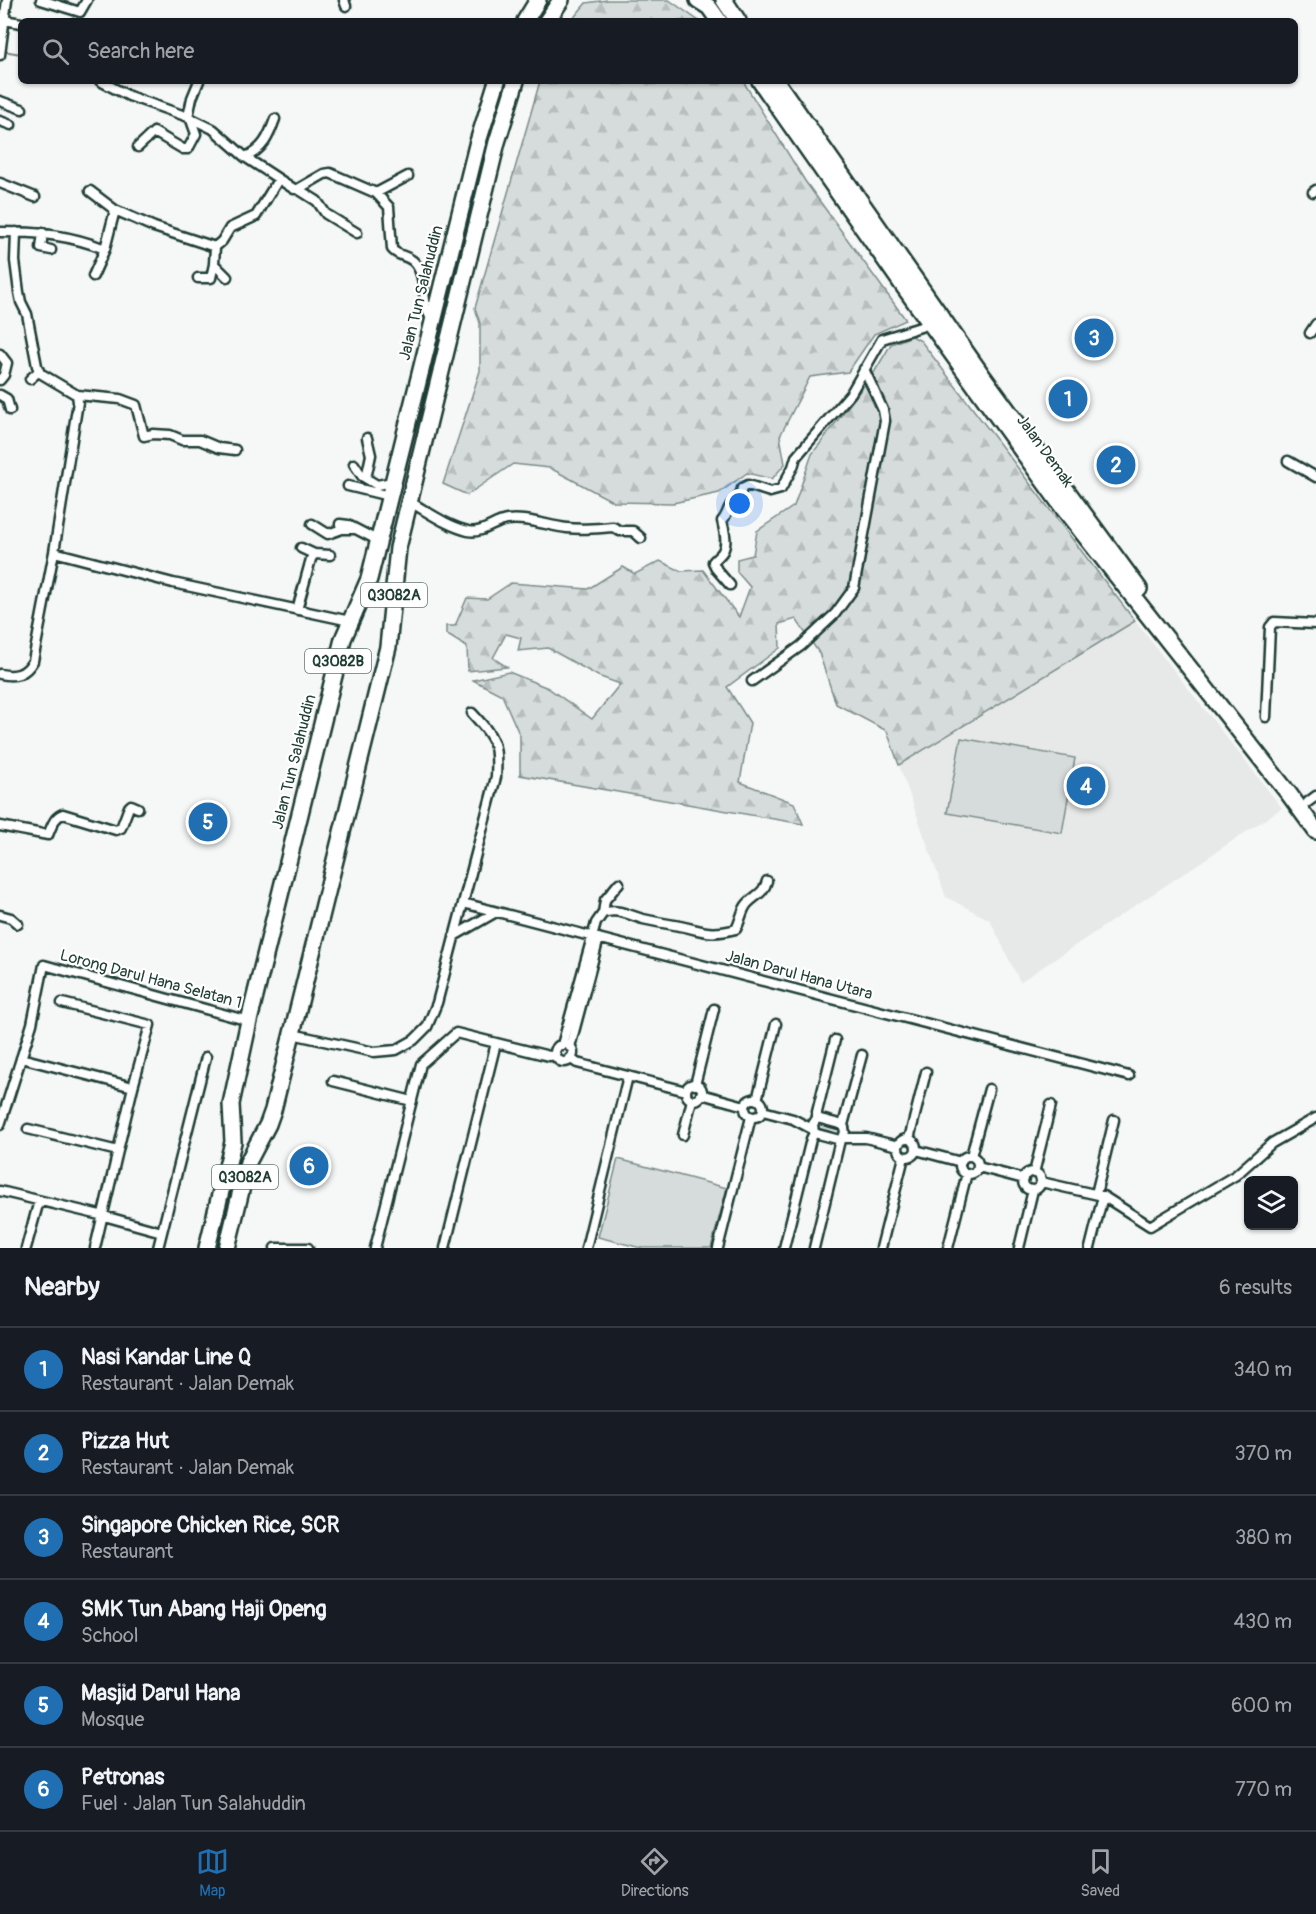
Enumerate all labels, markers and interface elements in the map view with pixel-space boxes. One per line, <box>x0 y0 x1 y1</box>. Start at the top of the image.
search box <box>18 18 1298 84</box>
icon: search <box>39 35 72 68</box>
text: Search here <box>87 37 194 65</box>
street label: Jalan Tun Salahuddin <box>395 223 447 363</box>
pin: 3 <box>1074 316 1114 360</box>
pin: 1 <box>1048 376 1088 422</box>
street label: Jalan Demak <box>1012 411 1078 491</box>
pin: 2 <box>1096 442 1136 488</box>
your location <box>725 489 754 518</box>
road number: Q3082A <box>361 583 427 607</box>
road number: Q3082B <box>305 649 371 673</box>
street label: Jalan Tun Salahuddin <box>268 692 320 832</box>
pin: 4 <box>1066 764 1106 808</box>
pin: 5 <box>188 800 228 844</box>
street label: Lorong Darul Hana Selatan 1 <box>58 945 244 1013</box>
street label: Jalan Darul Hana Utara <box>723 946 875 1004</box>
pin: 6 <box>290 1144 328 1188</box>
road number: Q3082A <box>212 1165 278 1189</box>
map controls <box>1244 1176 1298 1230</box>
button: layers <box>1244 1176 1298 1230</box>
text: Nearby <box>24 1271 100 1303</box>
text: 6 results <box>1219 1275 1292 1300</box>
text: Nasi Kandar Line Q <box>81 1343 251 1371</box>
text: 1 <box>40 1357 47 1382</box>
text: 340 m <box>1233 1357 1292 1382</box>
text: Restaurant · Jalan Demak <box>81 1371 294 1396</box>
text: Pizza Hut <box>81 1427 169 1455</box>
text: 2 <box>38 1441 49 1466</box>
text: 370 m <box>1235 1441 1292 1466</box>
text: Restaurant · Jalan Demak <box>81 1455 294 1480</box>
text: Singapore Chicken Rice, SCR <box>81 1511 340 1539</box>
text: 3 <box>38 1525 49 1550</box>
text: 380 m <box>1235 1525 1292 1550</box>
text: Restaurant <box>81 1539 173 1564</box>
text: SMK Tun Abang Haji Openg <box>81 1595 327 1623</box>
text: 4 <box>38 1609 49 1634</box>
text: 430 m <box>1233 1609 1292 1634</box>
text: School <box>81 1623 138 1648</box>
text: Masjid Darul Hana <box>81 1679 241 1707</box>
text: 5 <box>38 1693 49 1718</box>
text: 600 m <box>1231 1693 1292 1718</box>
text: Mosque <box>81 1707 144 1732</box>
text: Petronas <box>81 1763 164 1791</box>
text: 6 <box>38 1777 49 1802</box>
text: 770 m <box>1235 1777 1292 1802</box>
text: Fuel · Jalan Tun Salahuddin <box>81 1791 306 1816</box>
tab: Map <box>196 1845 229 1901</box>
tab: Directions <box>621 1845 689 1901</box>
tab: Saved <box>1080 1845 1120 1901</box>

